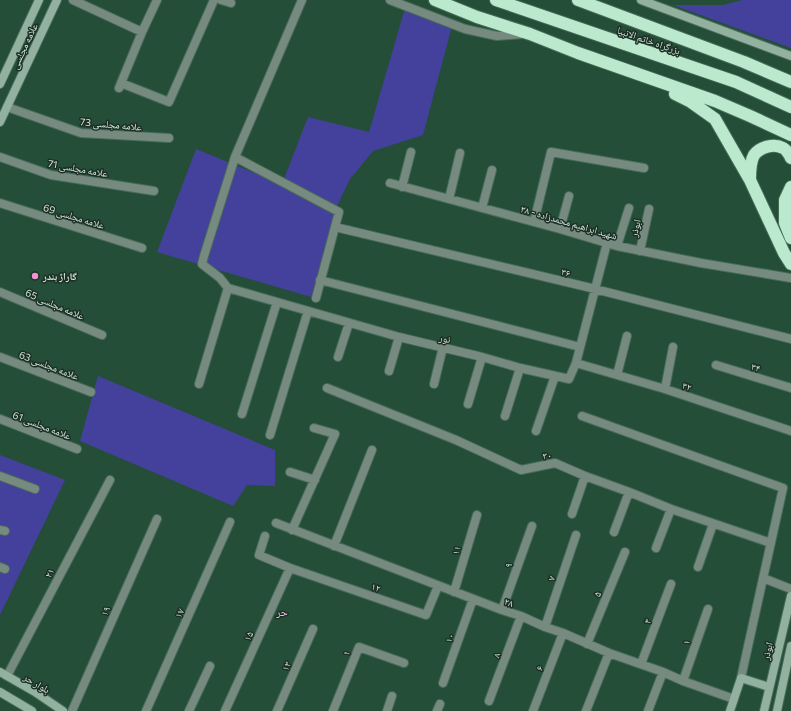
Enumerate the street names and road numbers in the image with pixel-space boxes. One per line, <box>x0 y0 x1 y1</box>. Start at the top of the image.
street label: علامه مجلسی <box>8 21 41 71</box>
street label: بزرگراه خاتم الانبیا <box>615 24 682 58</box>
street label: علامه مجلسی 73 <box>79 115 143 134</box>
street label: علامه مجلسی 71 <box>47 157 109 180</box>
street label: علامه مجلسی 69 <box>42 201 106 232</box>
street label: شهید ابراهیم محمدزاده - ۳۸ <box>519 202 619 244</box>
street label: ابوذر <box>627 218 643 239</box>
street label: ۳۶ <box>560 265 572 279</box>
street label: علامه مجلسی 65 <box>23 286 86 323</box>
street label: نور <box>437 331 452 345</box>
street label: علامه مجلسی 63 <box>17 348 81 383</box>
street label: ۳۴ <box>750 360 763 374</box>
street label: ۳۲ <box>681 379 694 393</box>
street label: علامه مجلسی 61 <box>11 408 73 443</box>
street label: ۳۰ <box>542 448 552 462</box>
street label: ۱۱ <box>449 544 463 556</box>
street label: ۹ <box>502 560 515 569</box>
street label: ۲۱ <box>42 566 56 580</box>
street label: ۷ <box>545 573 558 582</box>
street label: ۱۲ <box>370 580 383 594</box>
street label: ۵ <box>591 589 604 598</box>
street label: ۲۸ <box>503 595 516 609</box>
street label: ۱۹ <box>98 604 113 618</box>
street label: ۱۷ <box>172 606 187 620</box>
street label: ۳ <box>641 616 654 625</box>
street label: ۱۵ <box>241 629 256 643</box>
street label: ۱۰ <box>442 632 456 644</box>
street label: ۱ <box>680 638 692 646</box>
street label: ابوذر <box>759 641 775 662</box>
street label: ۱ <box>340 649 352 657</box>
street label: ۸ <box>490 650 503 659</box>
street label: ۱۳ <box>279 659 294 673</box>
street label: ۶ <box>533 663 546 672</box>
street label: بلوار حر <box>21 670 52 696</box>

